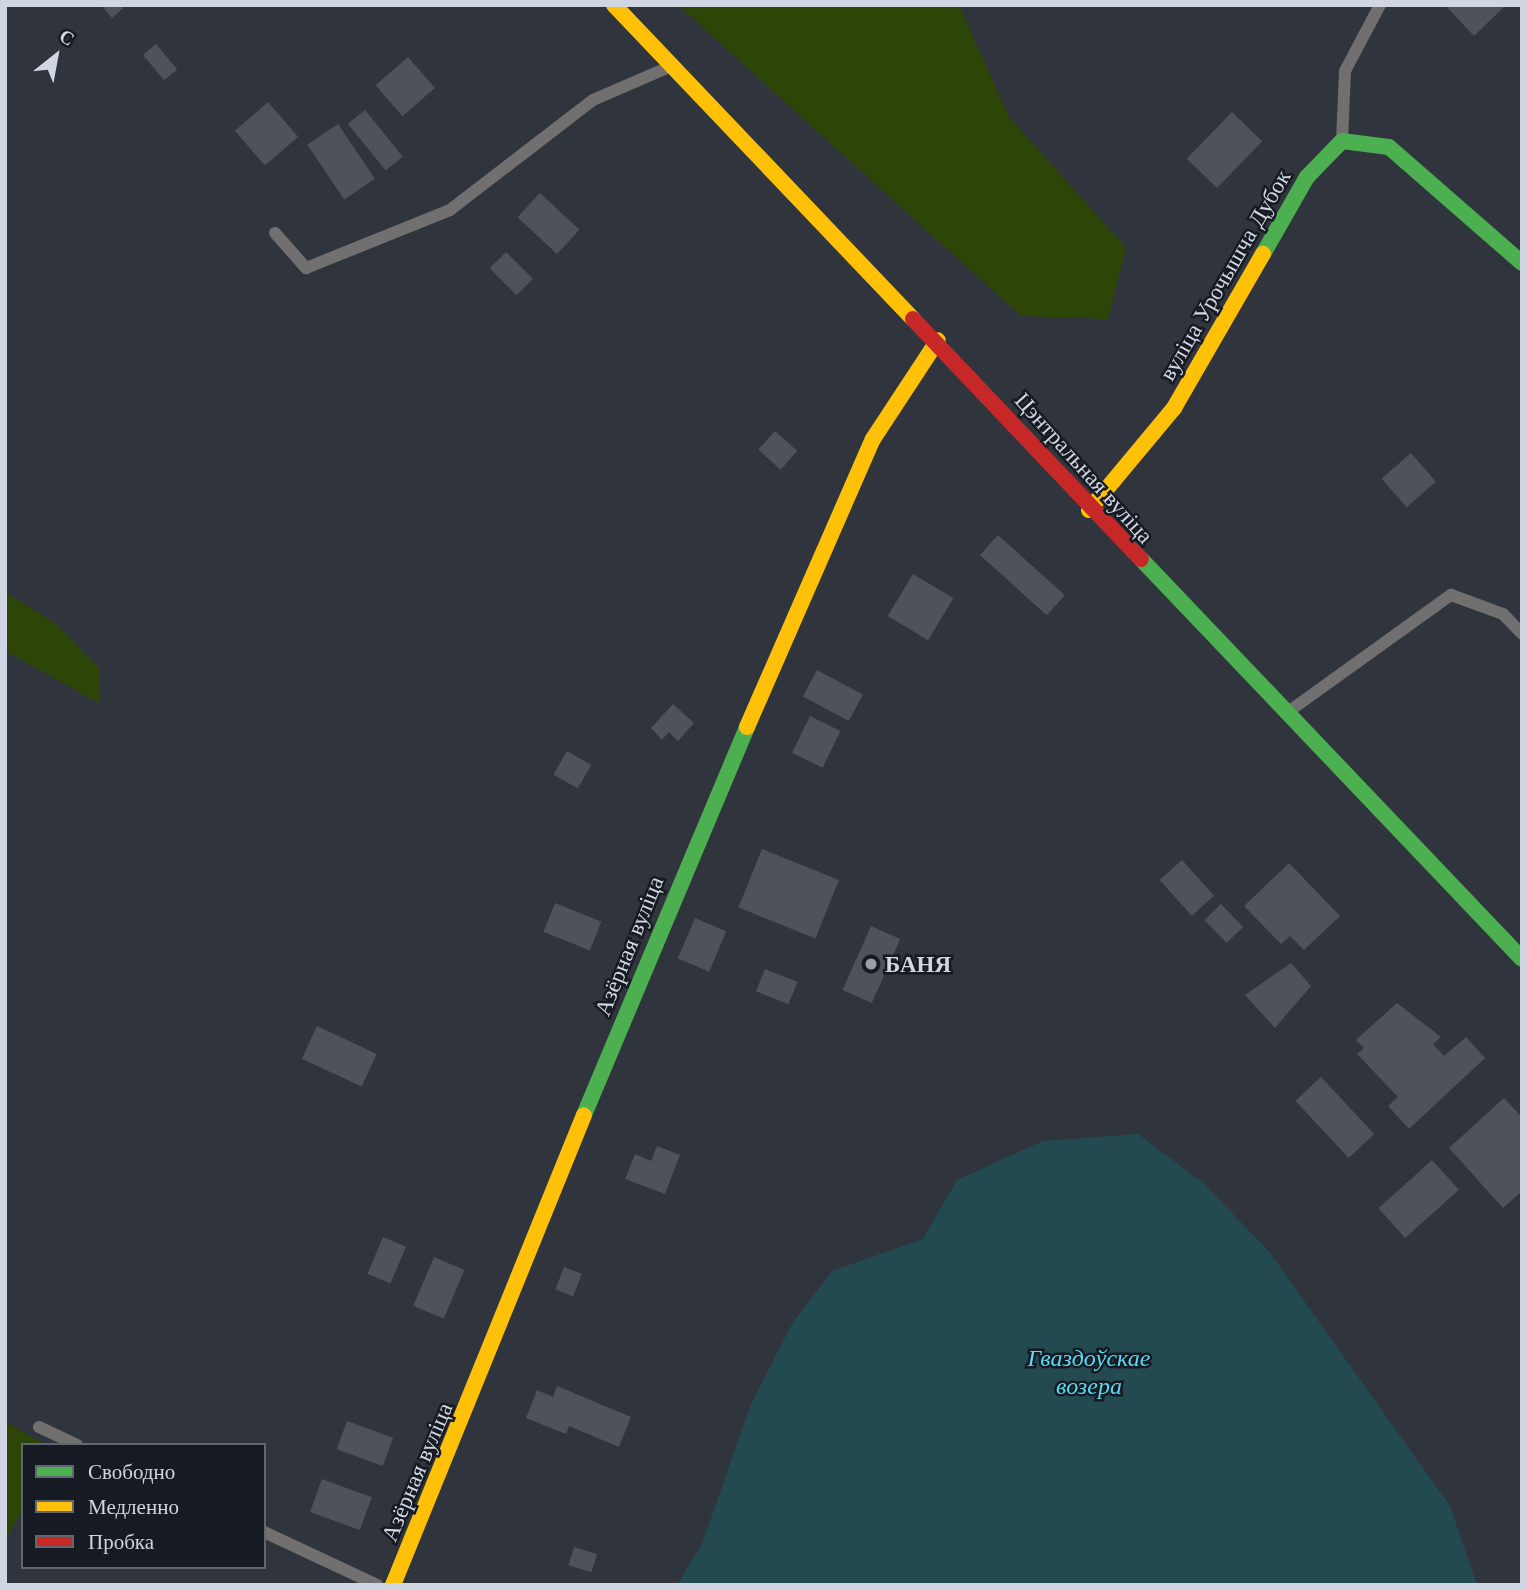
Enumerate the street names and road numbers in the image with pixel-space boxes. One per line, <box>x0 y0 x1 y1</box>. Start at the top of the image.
street label: вуліца Урочышча Дубок <box>1153 165 1297 385</box>
street label: Цэнтральная вуліца <box>1009 387 1159 549</box>
street label: Азёрная вуліца <box>588 872 670 1020</box>
street label: Азёрная вуліца <box>375 1398 459 1546</box>

